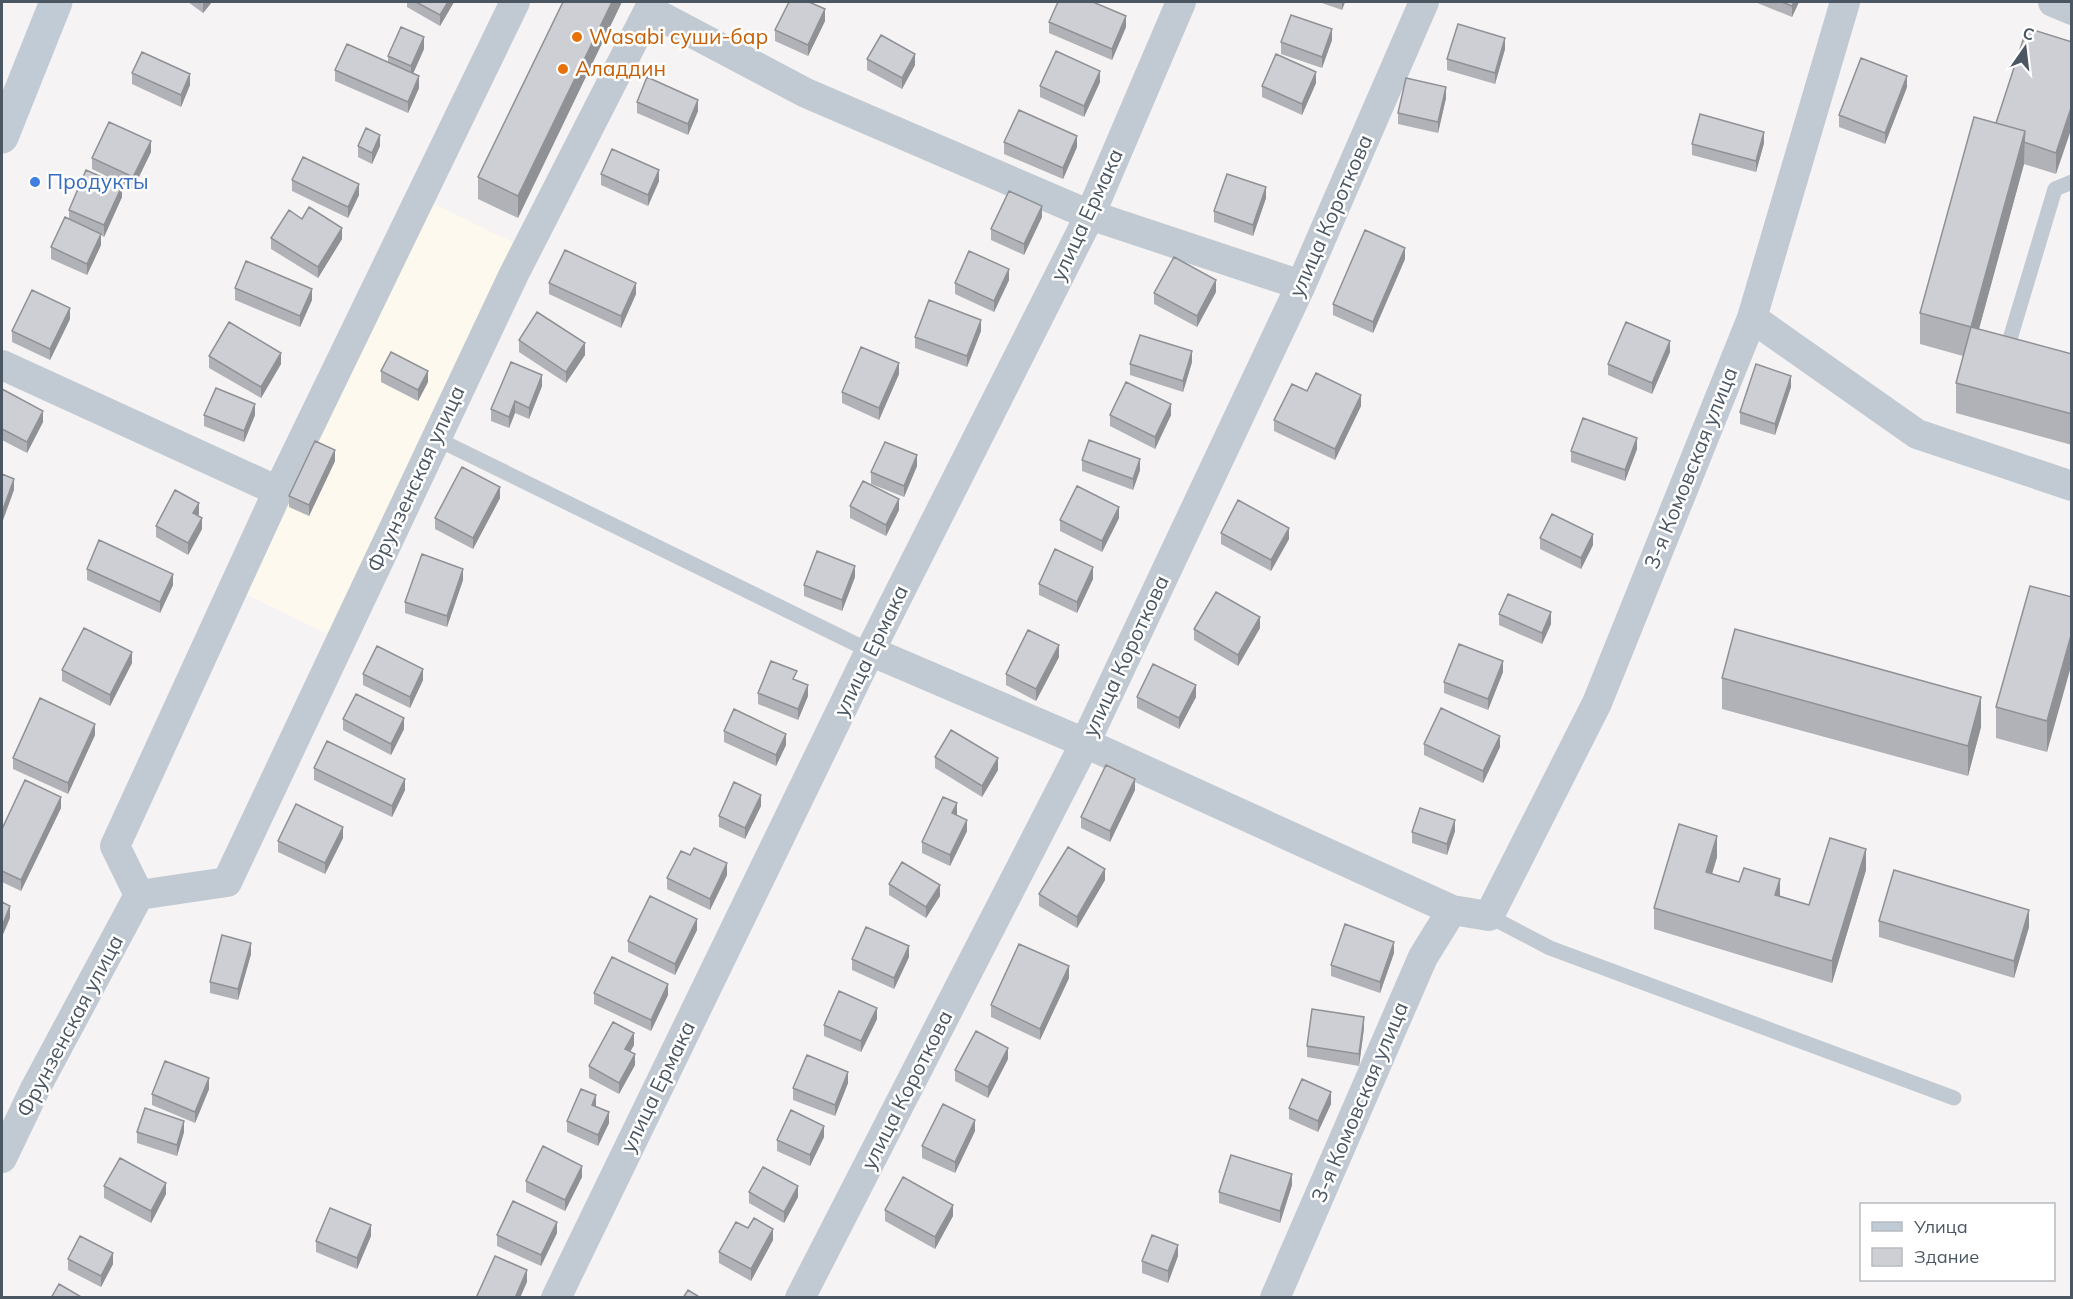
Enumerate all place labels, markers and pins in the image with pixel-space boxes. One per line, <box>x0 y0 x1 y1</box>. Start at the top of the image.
place label: Wasabi суши-бар <box>589 23 768 49</box>
marker: Wasabi суши-бар <box>570 30 584 44</box>
place label: Аладдин <box>575 55 666 81</box>
marker: Аладдин <box>556 62 570 76</box>
place label: Продукты <box>47 168 149 194</box>
marker: Продукты <box>28 175 42 189</box>

